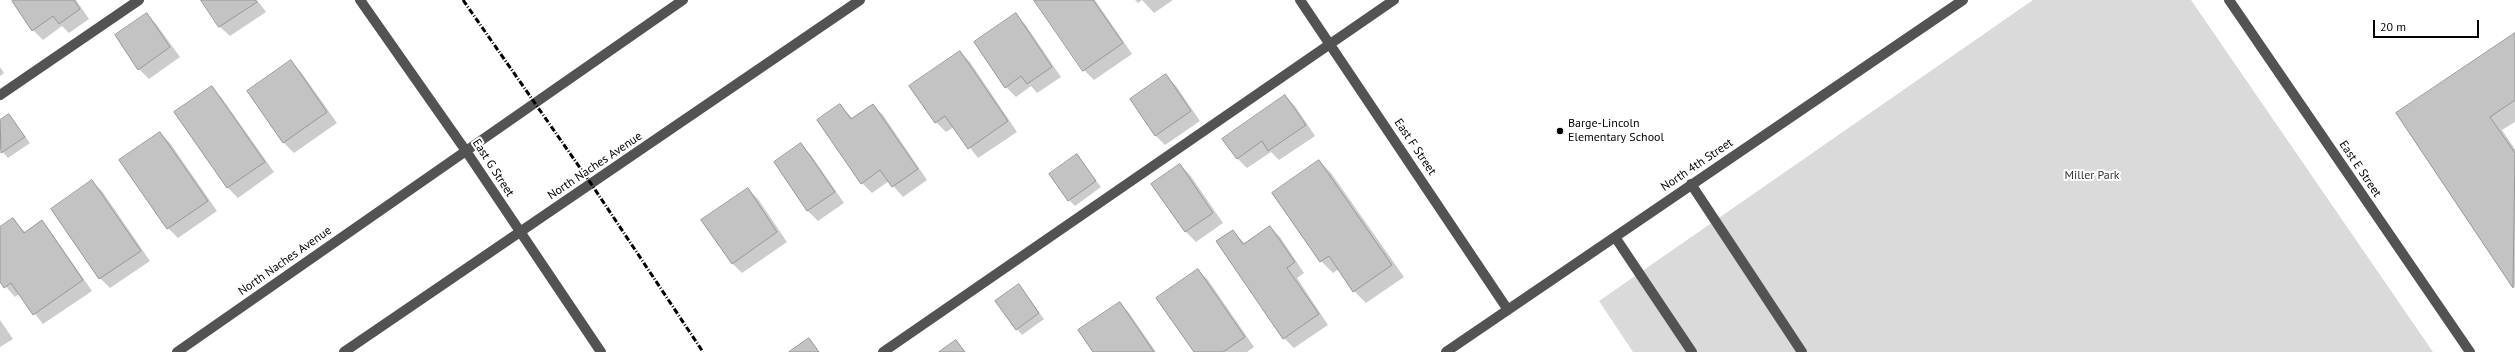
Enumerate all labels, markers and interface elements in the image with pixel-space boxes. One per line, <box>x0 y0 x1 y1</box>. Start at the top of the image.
scale bar <box>2375 12 2481 38</box>
text: 20 m <box>2380 19 2406 34</box>
street label: East F Street <box>1391 116 1439 178</box>
place label: Barge-Lincoln Elementary School <box>1568 117 1664 145</box>
marker: Barge-Lincoln Elementary School <box>1555 126 1565 136</box>
street label: North Naches Avenue <box>545 129 645 203</box>
street label: East G Street <box>469 136 517 200</box>
street label: North 4th Street <box>1658 136 1736 194</box>
street label: East E Street <box>2336 138 2384 200</box>
park label: Miller Park <box>2064 169 2120 183</box>
street label: North Naches Avenue <box>236 223 334 299</box>

